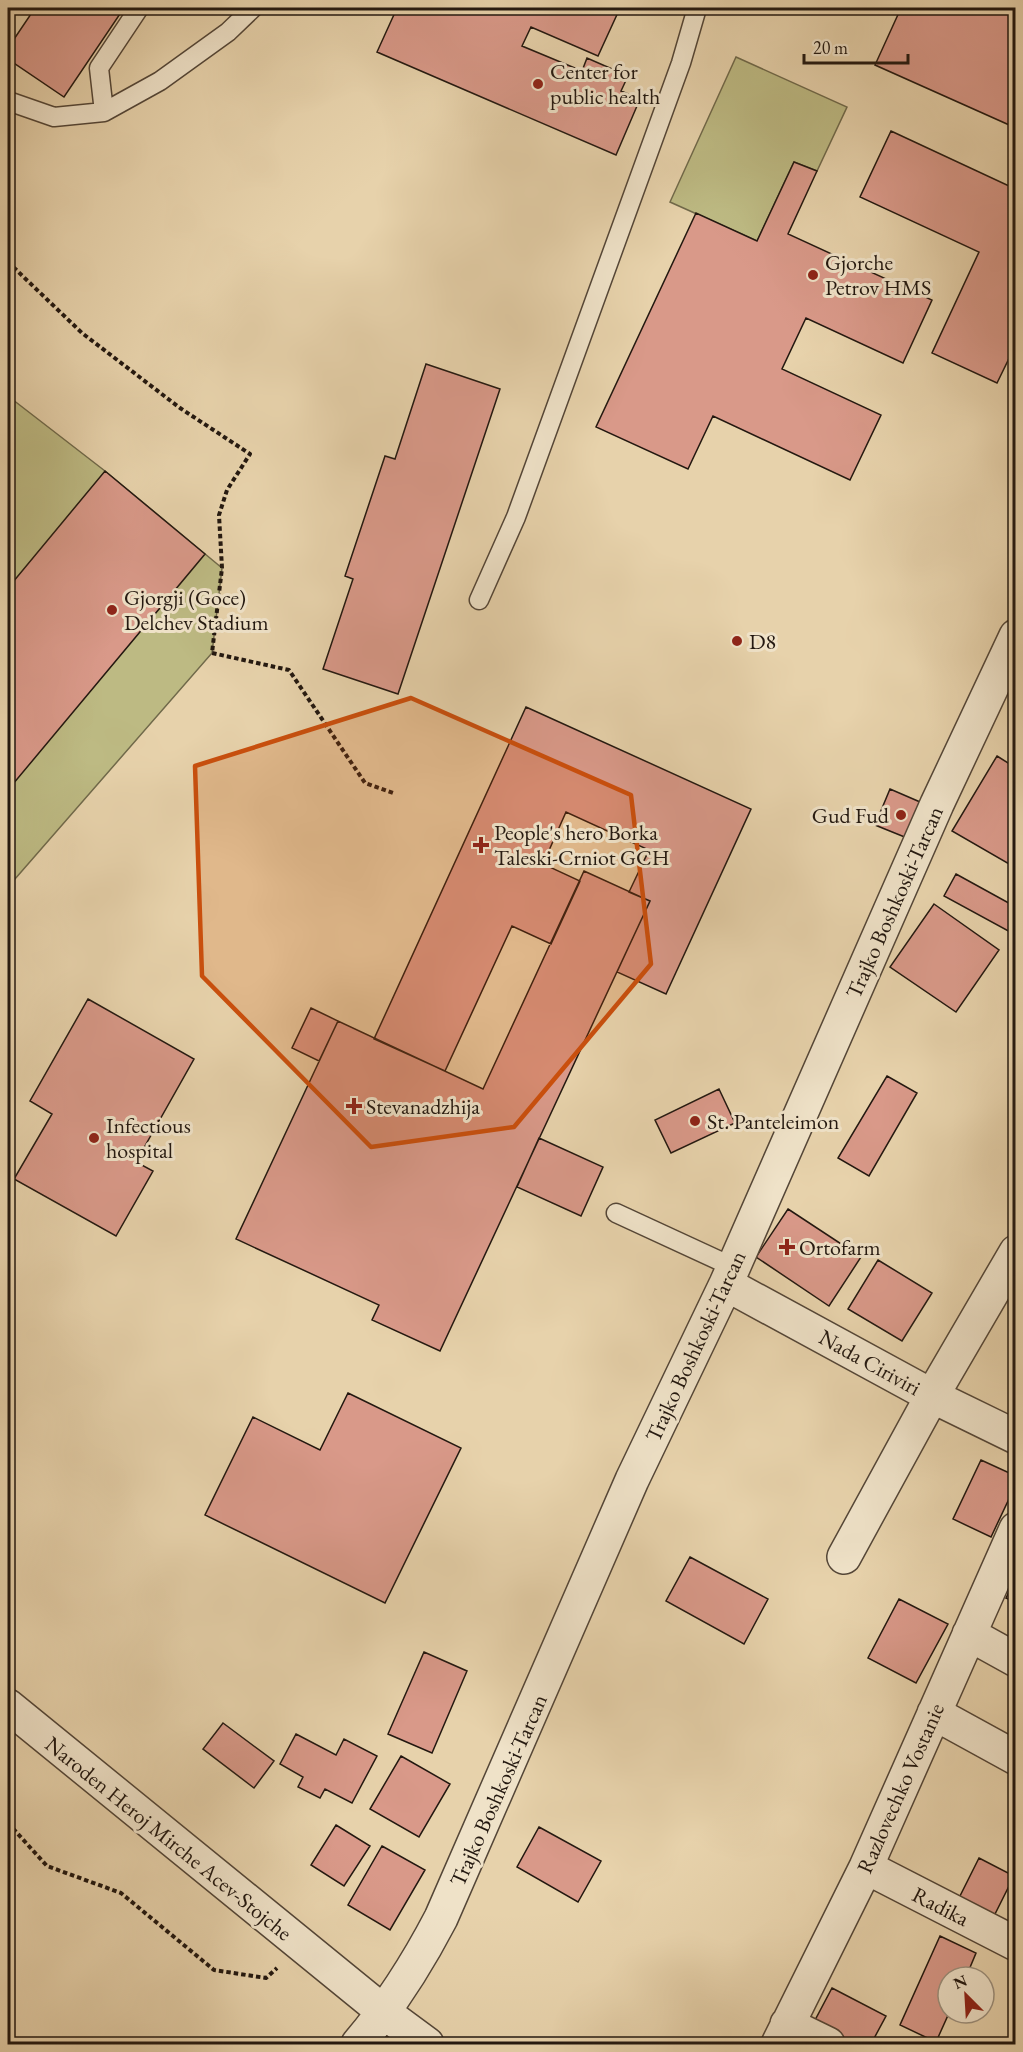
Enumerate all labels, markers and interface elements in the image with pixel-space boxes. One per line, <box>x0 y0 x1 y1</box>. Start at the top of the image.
scale bar <box>804 27 908 65</box>
text: 20 m <box>813 36 848 59</box>
place label: Center for public health <box>550 57 660 111</box>
marker: Center for public health <box>531 77 545 91</box>
place label: Gjorche Petrov HMS <box>825 248 931 302</box>
marker: Gjorche Petrov HMS <box>806 268 820 282</box>
place label: Gjorgji (Goce) Delchev Stadium <box>124 583 269 637</box>
marker: Gjorgji (Goce) Delchev Stadium <box>105 603 119 617</box>
place label: D8 <box>749 627 776 656</box>
marker: D8 <box>730 634 744 648</box>
place label: Gud Fud <box>812 801 890 830</box>
street label: Trajko Boshkoski-Tarcan <box>839 801 950 1003</box>
marker: Gud Fud <box>894 808 908 822</box>
place label: People's hero Borka Taleski-Crniot GCH <box>494 818 670 872</box>
marker: People's hero Borka Taleski-Crniot GCH <box>472 836 490 854</box>
place label: Stevanadzhija <box>366 1092 480 1121</box>
marker: Stevanadzhija <box>347 1099 361 1113</box>
place label: St. Panteleimon <box>707 1107 840 1136</box>
place label: Infectious hospital <box>106 1111 191 1165</box>
marker: St. Panteleimon <box>688 1114 702 1128</box>
marker: Infectious hospital <box>87 1131 101 1145</box>
place label: Ortofarm <box>799 1233 881 1262</box>
marker: Ortofarm <box>780 1240 794 1254</box>
street label: Trajko Boshkoski-Tarcan <box>638 1246 753 1446</box>
street label: Nada Ciriviri <box>814 1323 926 1402</box>
street label: Trajko Boshkoski-Tarcan <box>443 1689 554 1891</box>
street label: Razlovechko Vostanie <box>850 1698 951 1878</box>
street label: Naroden Heroj Mirche Acev-Stojche <box>39 1730 299 1947</box>
street label: Radika <box>907 1880 974 1933</box>
north arrow <box>936 1965 996 2025</box>
text: N <box>950 1970 970 1994</box>

